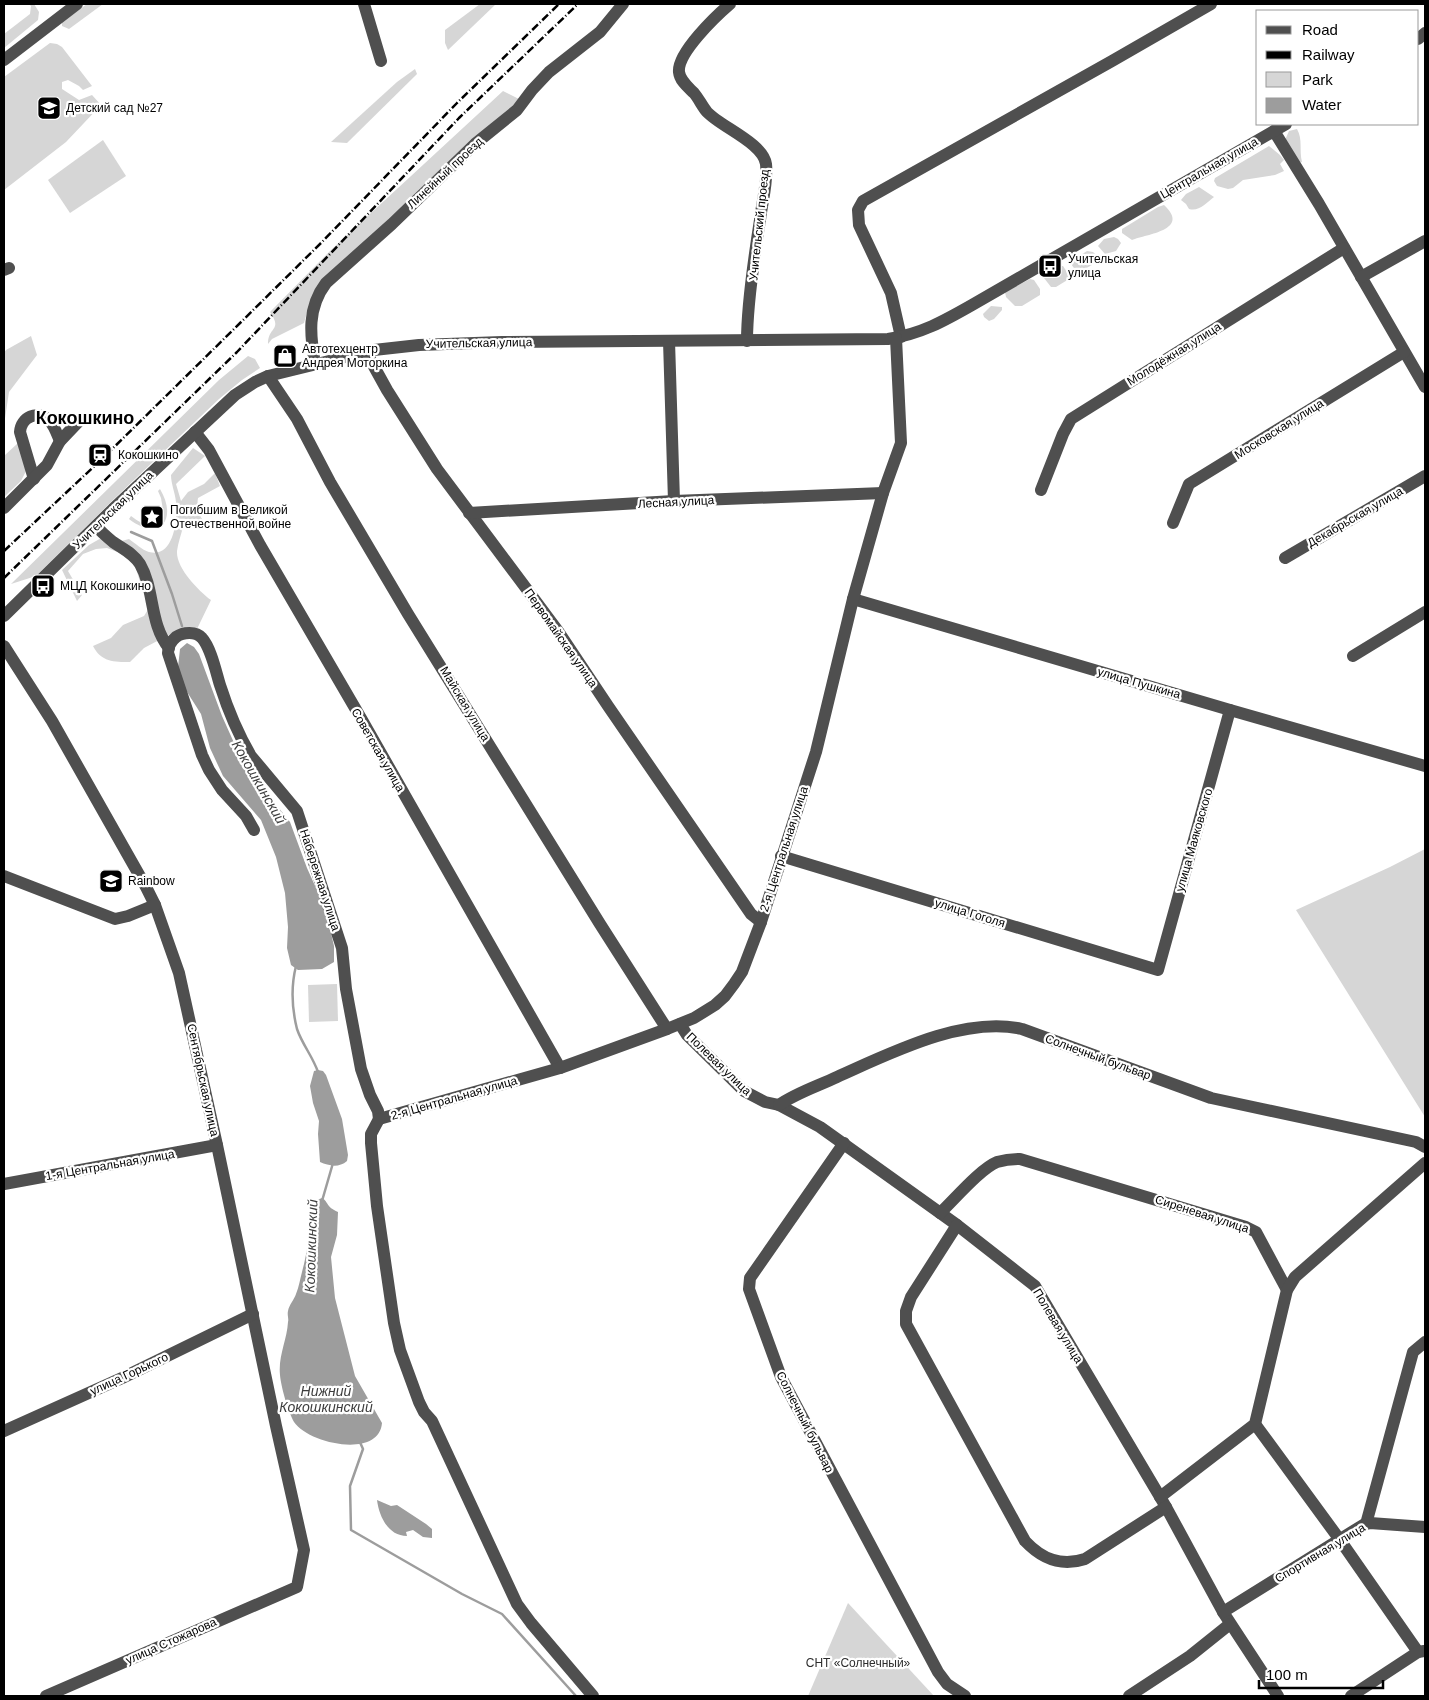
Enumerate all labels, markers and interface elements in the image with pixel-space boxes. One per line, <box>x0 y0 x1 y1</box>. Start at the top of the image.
legend <box>1256 10 1419 125</box>
text: Road <box>1302 21 1338 38</box>
text: Railway <box>1302 46 1355 63</box>
text: Park <box>1302 71 1333 88</box>
school or university icon: Детский сад №27 <box>36 95 62 121</box>
text: Water <box>1302 96 1341 113</box>
place label: Детский сад №27 <box>66 101 163 115</box>
street label: Линейный проезд <box>404 134 486 212</box>
street label: Центральная улица <box>1158 134 1261 202</box>
street label: Учительский проезд <box>746 169 772 281</box>
place label: Учительская улица <box>1068 252 1138 280</box>
bus stop icon: Учительская улица <box>1037 253 1063 279</box>
street label: Молодёжная улица <box>1125 319 1224 389</box>
street label: Учительская улица <box>426 335 533 351</box>
place label: Автотехцентр Андрея Моторкина <box>302 342 408 370</box>
shop icon: Автотехцентр Андрея Моторкина <box>272 343 298 369</box>
street label: Московская улица <box>1232 396 1326 462</box>
district label: Кокошкино <box>36 408 134 428</box>
station icon: Кокошкино <box>87 442 113 468</box>
place label: Кокошкино <box>118 448 179 462</box>
street label: Учительская улица <box>70 468 156 552</box>
street label: Декабрьская улица <box>1305 484 1405 550</box>
street label: Лесная улица <box>637 493 715 511</box>
place label: Погибшим в Великой Отечественной войне <box>170 503 292 531</box>
place icon: Погибшим в Великой Отечественной войне <box>139 504 165 530</box>
bus stop icon: МЦД Кокошкино <box>30 573 56 599</box>
place label: МЦД Кокошкино <box>60 579 151 593</box>
street label: Первомайская улица <box>522 586 601 690</box>
street label: Майская улица <box>437 664 493 744</box>
street label: улица Пушкина <box>1096 664 1182 702</box>
street label: Советская улица <box>348 706 408 795</box>
water label: Кокошкинский <box>229 738 289 827</box>
street label: 2-я Центральная улица <box>757 784 811 913</box>
street label: улица Маяковского <box>1173 786 1216 893</box>
street label: Набережная улица <box>297 827 343 933</box>
school or university icon: Rainbow <box>98 868 124 894</box>
place label: Rainbow <box>128 874 175 888</box>
street label: улица Гоголя <box>933 896 1007 930</box>
street label: Сентябрьская улица <box>184 1022 222 1138</box>
street label: Полевая улица <box>684 1030 754 1099</box>
street label: Солнечный бульвар <box>1043 1031 1153 1083</box>
street label: 2-я Центральная улица <box>389 1073 519 1123</box>
street label: 1-я Центральная улица <box>44 1147 176 1183</box>
street label: Сиреневая улица <box>1153 1192 1251 1236</box>
water label: Кокошкинский <box>301 1199 321 1293</box>
street label: Полевая улица <box>1030 1286 1086 1366</box>
street label: улица Горького <box>88 1350 171 1398</box>
street label: Солнечный бульвар <box>773 1369 837 1475</box>
water label: Нижний Кокошкинский <box>279 1383 373 1415</box>
street label: Спортивная улица <box>1272 1520 1368 1586</box>
street label: улица Стожарова <box>123 1615 219 1667</box>
park label: СНТ «Солнечный» <box>806 1656 911 1670</box>
scale bar <box>1259 1658 1383 1690</box>
text: 100 m <box>1266 1666 1308 1683</box>

